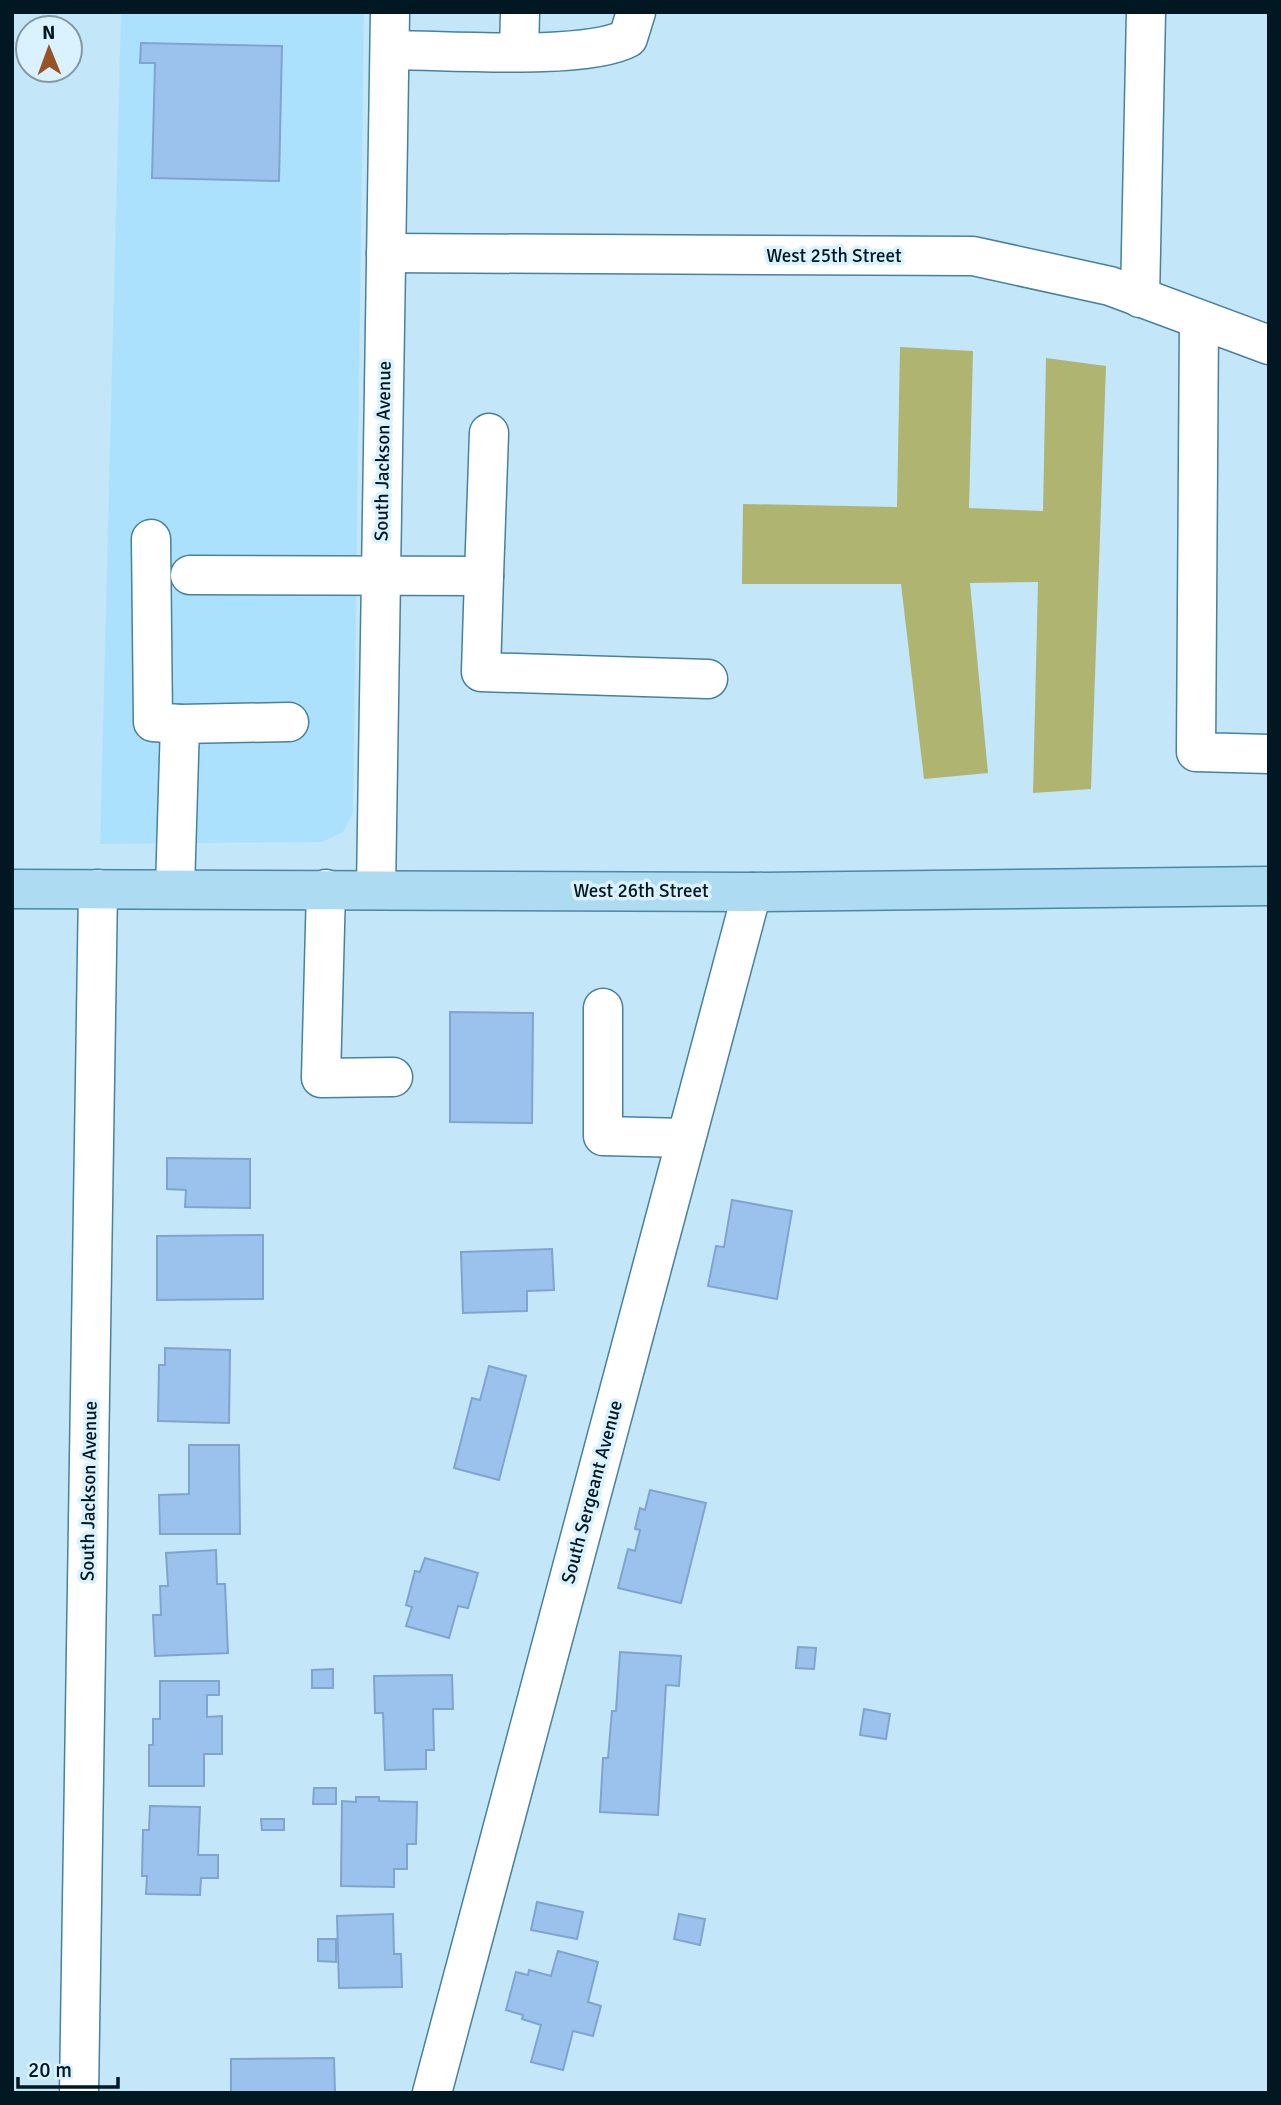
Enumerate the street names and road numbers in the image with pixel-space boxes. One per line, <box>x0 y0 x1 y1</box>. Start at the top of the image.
street label: West 25th Street <box>766 244 902 268</box>
street label: South Jackson Avenue <box>369 361 397 541</box>
street label: West 26th Street <box>573 879 709 903</box>
street label: South Sergeant Avenue <box>556 1398 628 1586</box>
street label: South Jackson Avenue <box>75 1401 103 1581</box>

